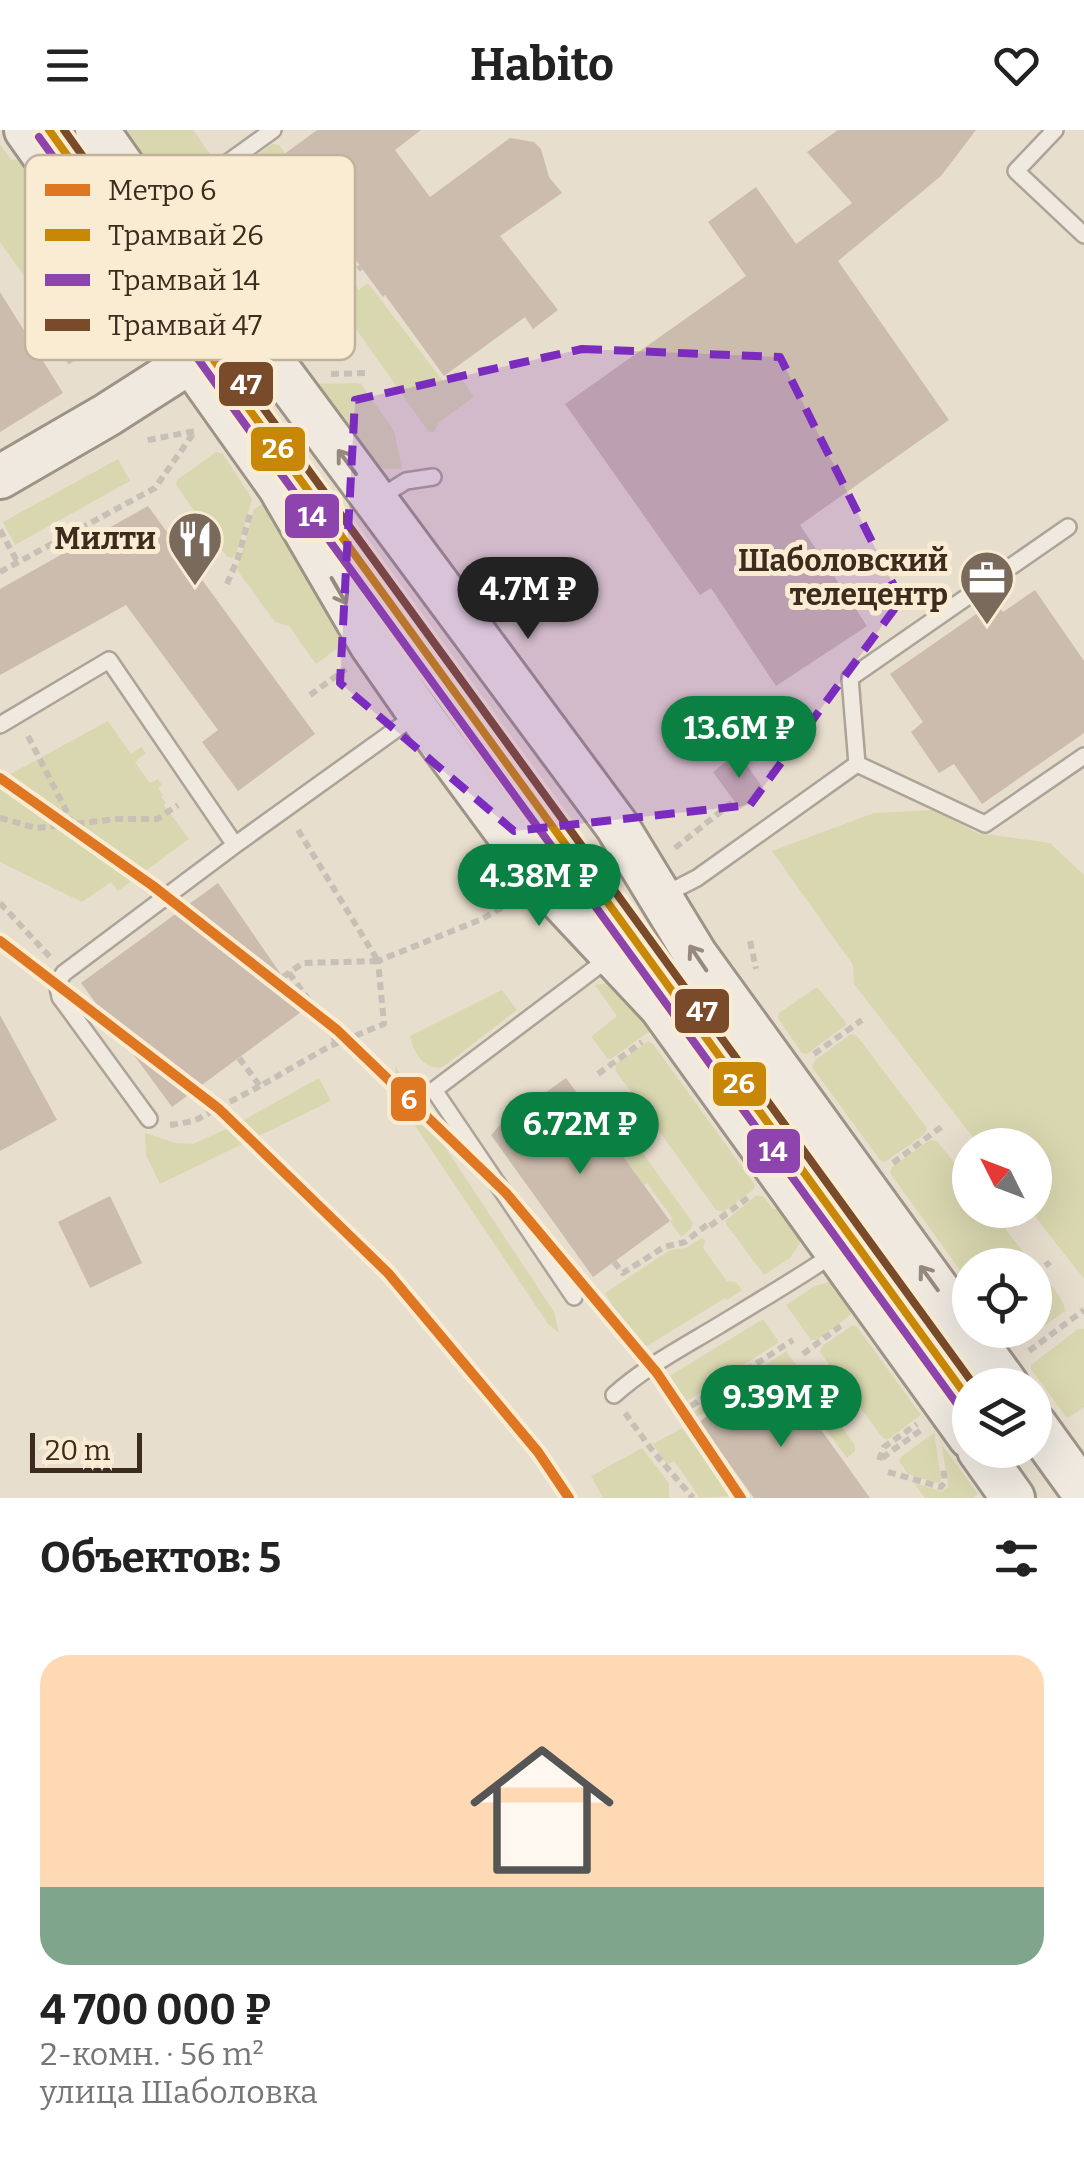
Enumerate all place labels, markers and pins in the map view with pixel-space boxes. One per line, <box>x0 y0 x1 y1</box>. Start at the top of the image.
restaurant icon: Милти <box>165 509 225 588</box>
place label: Милти <box>54 521 156 557</box>
place label: Шаболовский телецентр <box>738 543 948 613</box>
office icon: Шаболовский телецентр <box>957 548 1017 627</box>
pin: 4.7M ₽ <box>447 557 609 642</box>
pin: 13.6M ₽ <box>647 696 831 781</box>
pin: 4.38M ₽ <box>447 844 631 929</box>
pin: 6.72M ₽ <box>488 1092 672 1177</box>
pin: 9.39M ₽ <box>689 1365 873 1450</box>

